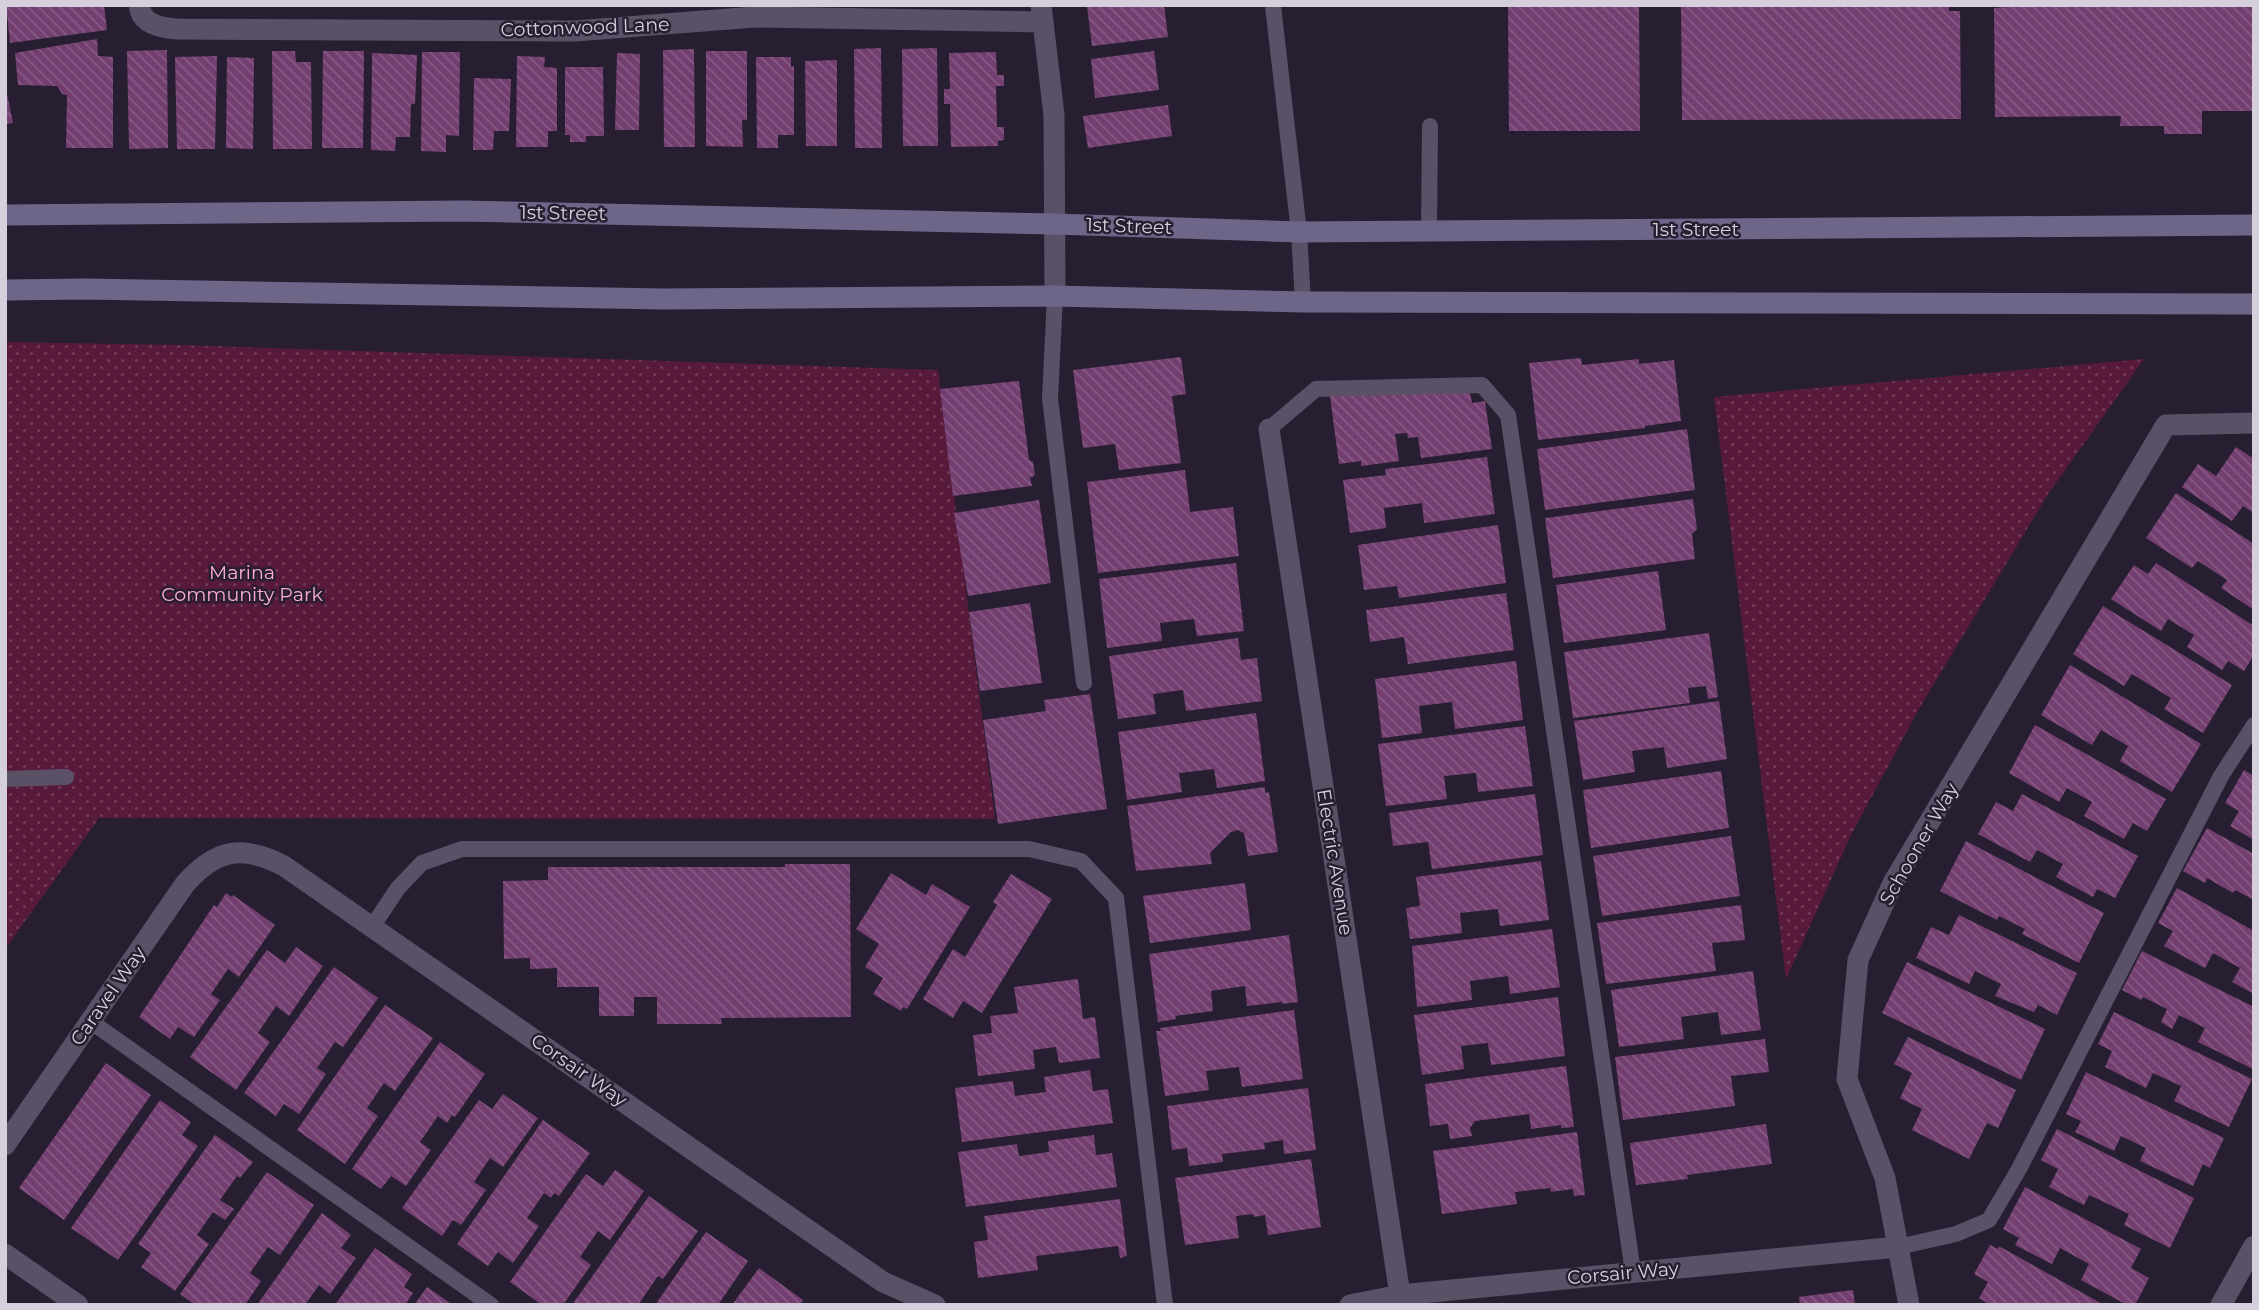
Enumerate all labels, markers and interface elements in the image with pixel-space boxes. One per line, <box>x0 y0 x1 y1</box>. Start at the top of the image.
street label: Cottonwood Lane <box>500 13 670 41</box>
street label: 1st Street <box>520 201 607 225</box>
street label: 1st Street <box>1085 213 1173 239</box>
street label: 1st Street <box>1653 218 1739 241</box>
park label: Marina Community Park <box>161 561 323 606</box>
street label: Schooner Way <box>1875 778 1964 909</box>
street label: Electric Avenue <box>1312 787 1358 937</box>
street label: Caravel Way <box>66 942 151 1050</box>
street label: Corsair Way <box>527 1028 632 1112</box>
street label: Corsair Way <box>1566 1257 1680 1289</box>

